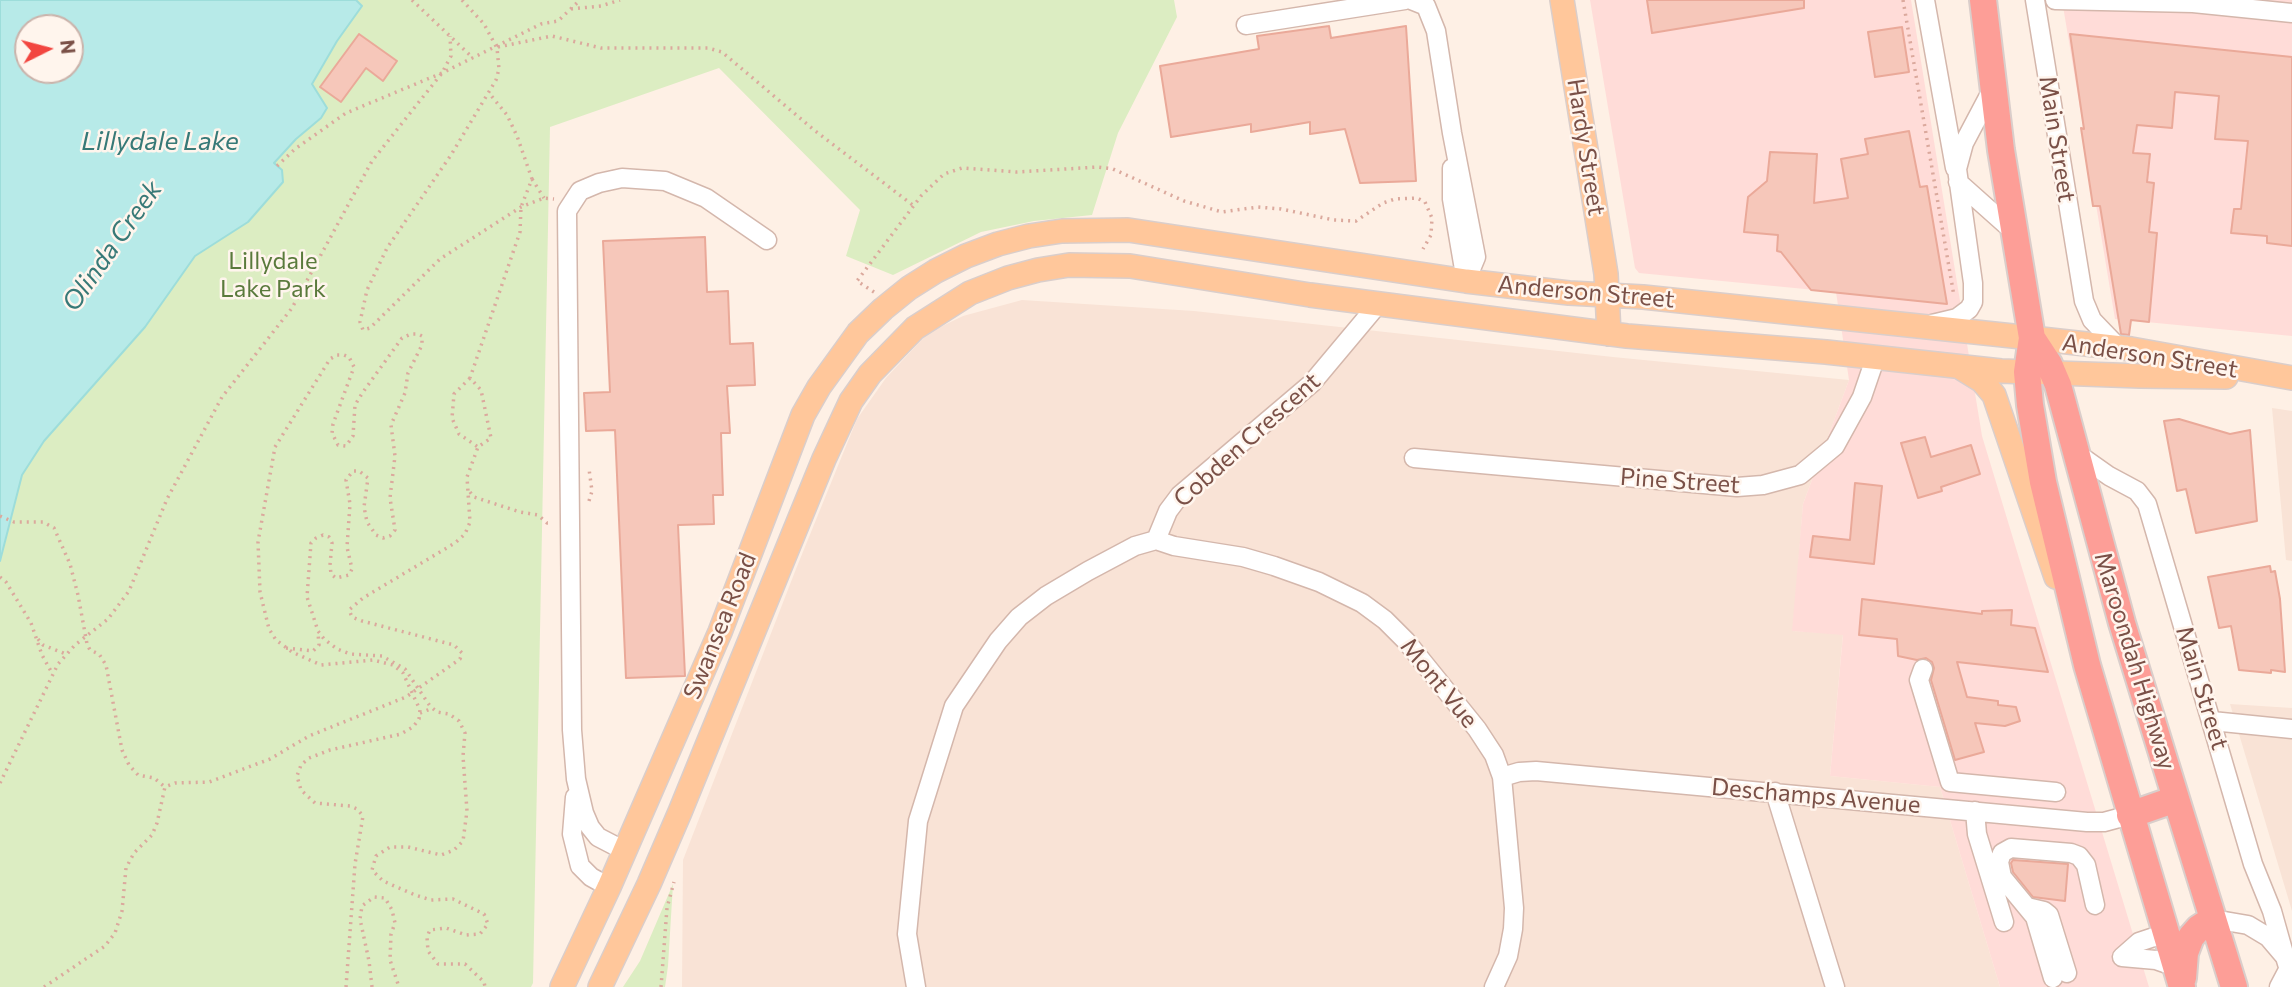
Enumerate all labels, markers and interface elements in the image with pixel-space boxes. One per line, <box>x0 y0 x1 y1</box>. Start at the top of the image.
north arrow <box>14 14 84 84</box>
text: N <box>56 39 81 55</box>
street label: Main Street <box>2033 74 2081 204</box>
street label: Hardy Street <box>1561 76 1611 218</box>
water label: Lillydale Lake <box>81 125 239 157</box>
water label: Olinda Creek <box>56 175 168 317</box>
park label: Lillydale Lake Park <box>220 247 326 303</box>
street label: Anderson Street <box>1496 270 1676 314</box>
street label: Anderson Street <box>2060 328 2240 384</box>
street label: Cobden Crescent <box>1168 367 1326 513</box>
street label: Pine Street <box>1619 462 1741 500</box>
street label: Swansea Road <box>678 548 762 704</box>
street label: Maroondah Highway <box>2088 549 2182 773</box>
street label: Main Street <box>2170 623 2234 753</box>
street label: Mont Vue <box>1394 632 1484 734</box>
street label: Deschamps Avenue <box>1710 773 1922 819</box>

